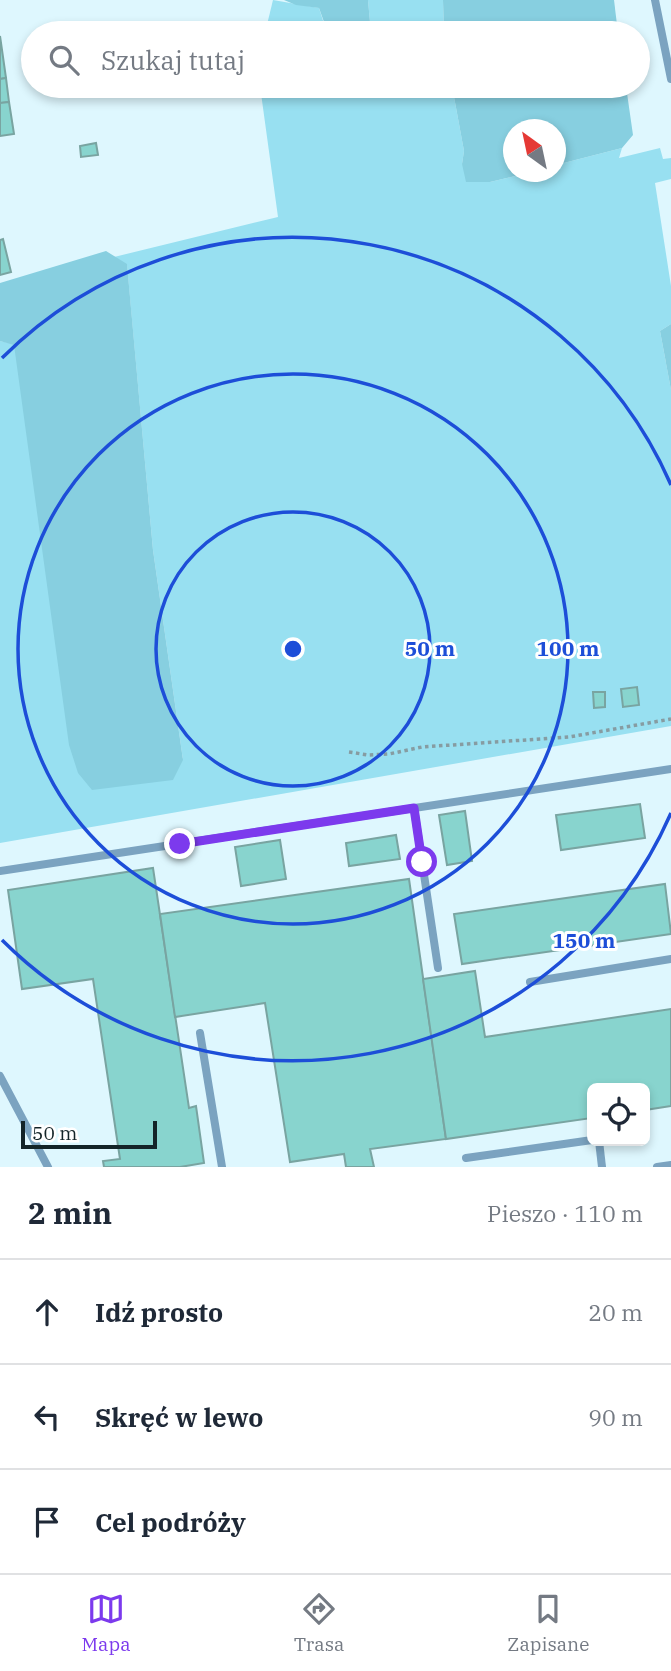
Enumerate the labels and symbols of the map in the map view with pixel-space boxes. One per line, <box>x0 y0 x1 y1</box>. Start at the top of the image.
north arrow <box>503 119 566 182</box>
text: 50 m <box>405 634 455 662</box>
text: 100 m <box>536 634 600 662</box>
centre of rings <box>281 637 305 661</box>
route end <box>164 828 195 859</box>
route start <box>406 846 437 877</box>
text: 150 m <box>552 926 616 954</box>
scale bar <box>21 1118 158 1150</box>

